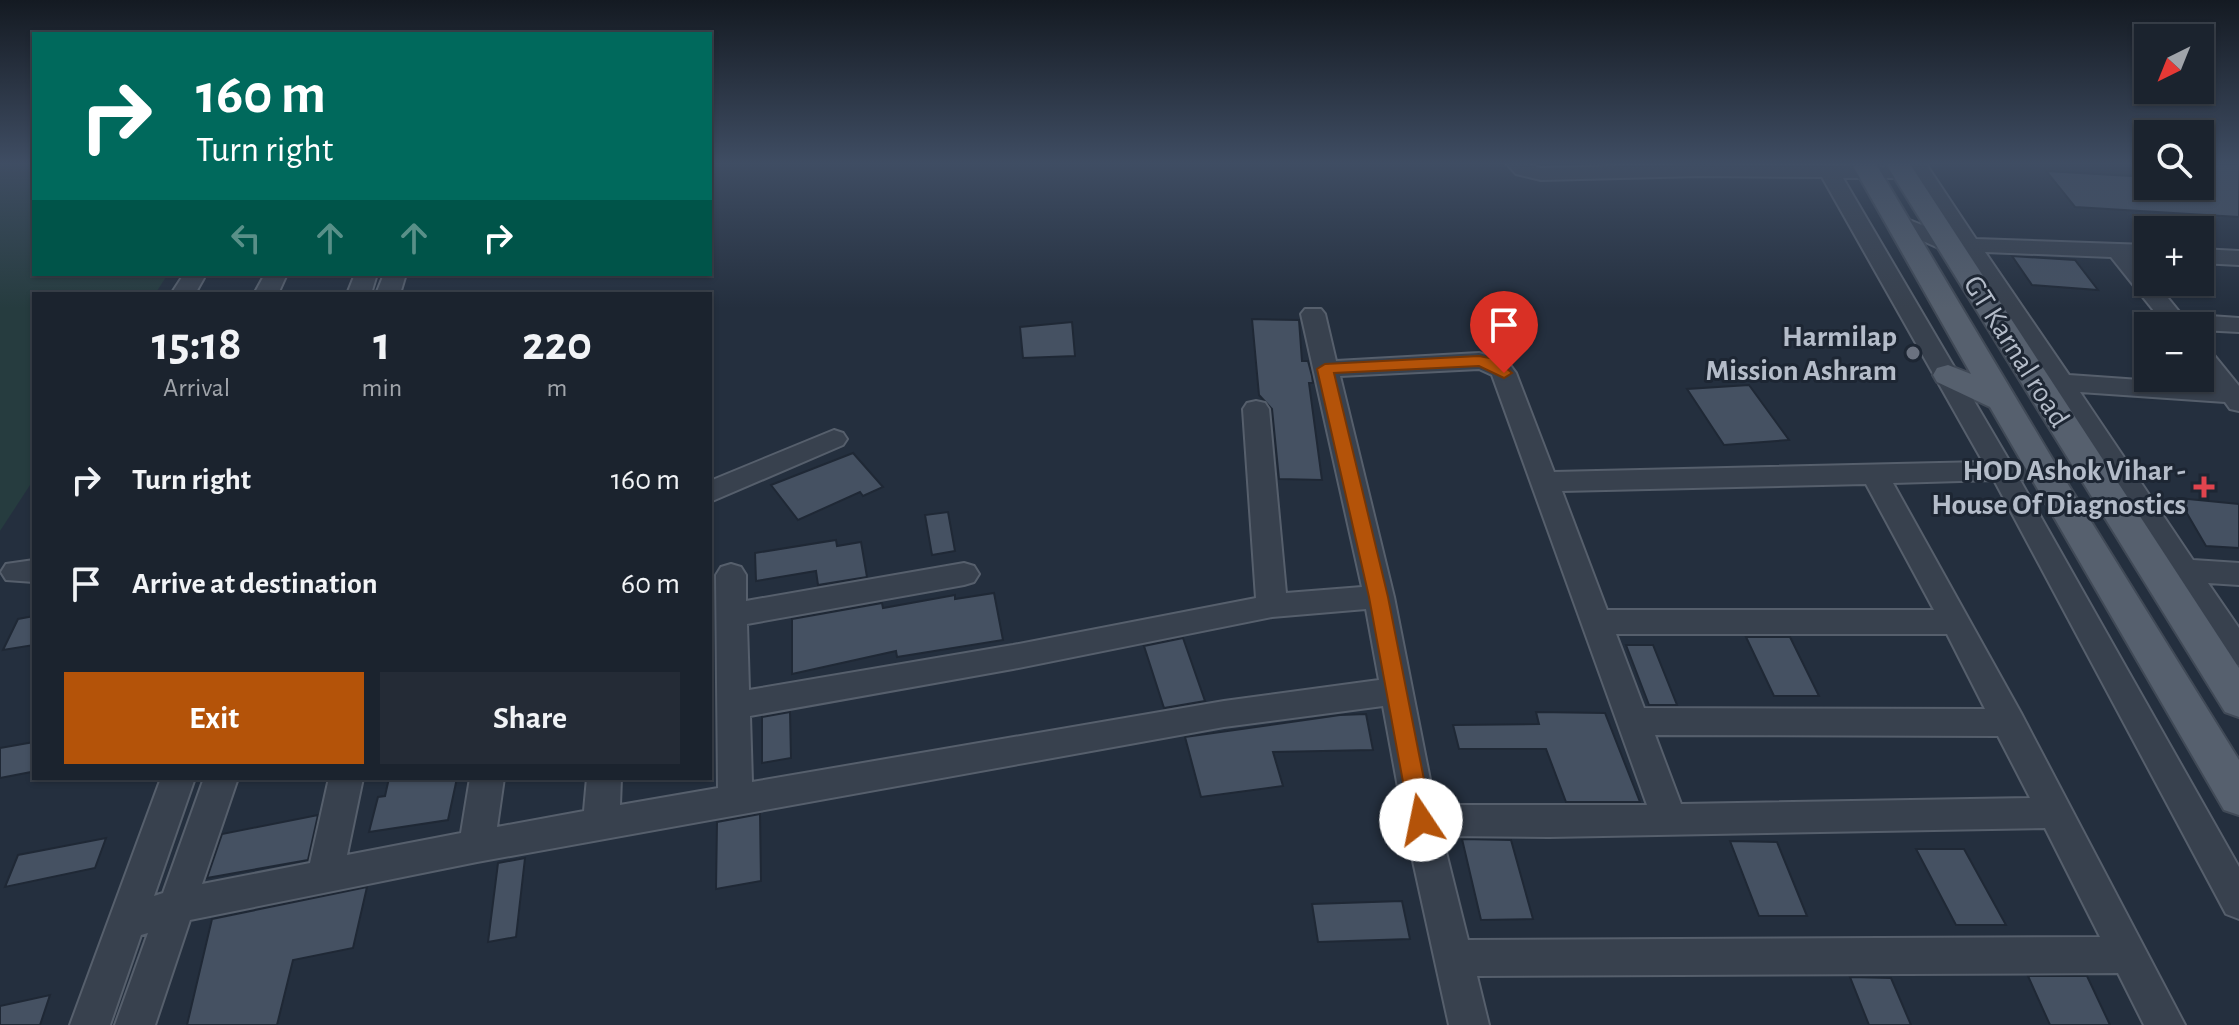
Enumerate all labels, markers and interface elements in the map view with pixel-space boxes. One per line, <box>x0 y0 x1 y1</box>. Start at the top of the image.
north arrow <box>2134 24 2214 104</box>
map controls <box>2134 24 2214 392</box>
icon: right <box>64 64 168 168</box>
text: 160 m <box>196 67 326 123</box>
button: search <box>2134 120 2214 200</box>
text: Turn right <box>196 132 333 168</box>
icon: left <box>224 216 268 260</box>
icon: ahead <box>308 216 352 260</box>
icon: ahead <box>392 216 436 260</box>
icon: right <box>476 216 520 260</box>
button: + <box>2134 216 2214 296</box>
street label: GT Karnal road <box>1958 270 2075 433</box>
pin <box>1470 291 1538 373</box>
icon: arrive <box>1482 303 1526 347</box>
button: − <box>2134 312 2214 392</box>
text: 15:18 <box>152 321 242 369</box>
text: 1 <box>373 321 390 369</box>
text: 220 <box>522 321 592 369</box>
place label: Harmilap Mission Ashram <box>1705 322 1897 386</box>
marker: Harmilap Mission Ashram <box>1904 344 1922 362</box>
text: Arrival <box>163 375 230 401</box>
text: min <box>362 375 402 401</box>
text: m <box>547 375 567 401</box>
place label: HOD Ashok Vihar - House Of Diagnostics <box>1931 456 2186 520</box>
icon: right <box>64 458 108 502</box>
text: Turn right <box>132 465 251 495</box>
text: 160 m <box>611 465 680 495</box>
marker: HOD Ashok Vihar - House Of Diagnostics <box>2193 476 2215 498</box>
icon: arrive <box>64 562 108 606</box>
text: Arrive at destination <box>132 569 378 599</box>
text: 60 m <box>621 569 680 599</box>
button: Exit <box>64 672 364 764</box>
button: Share <box>380 672 680 764</box>
position arrow <box>1379 778 1463 862</box>

